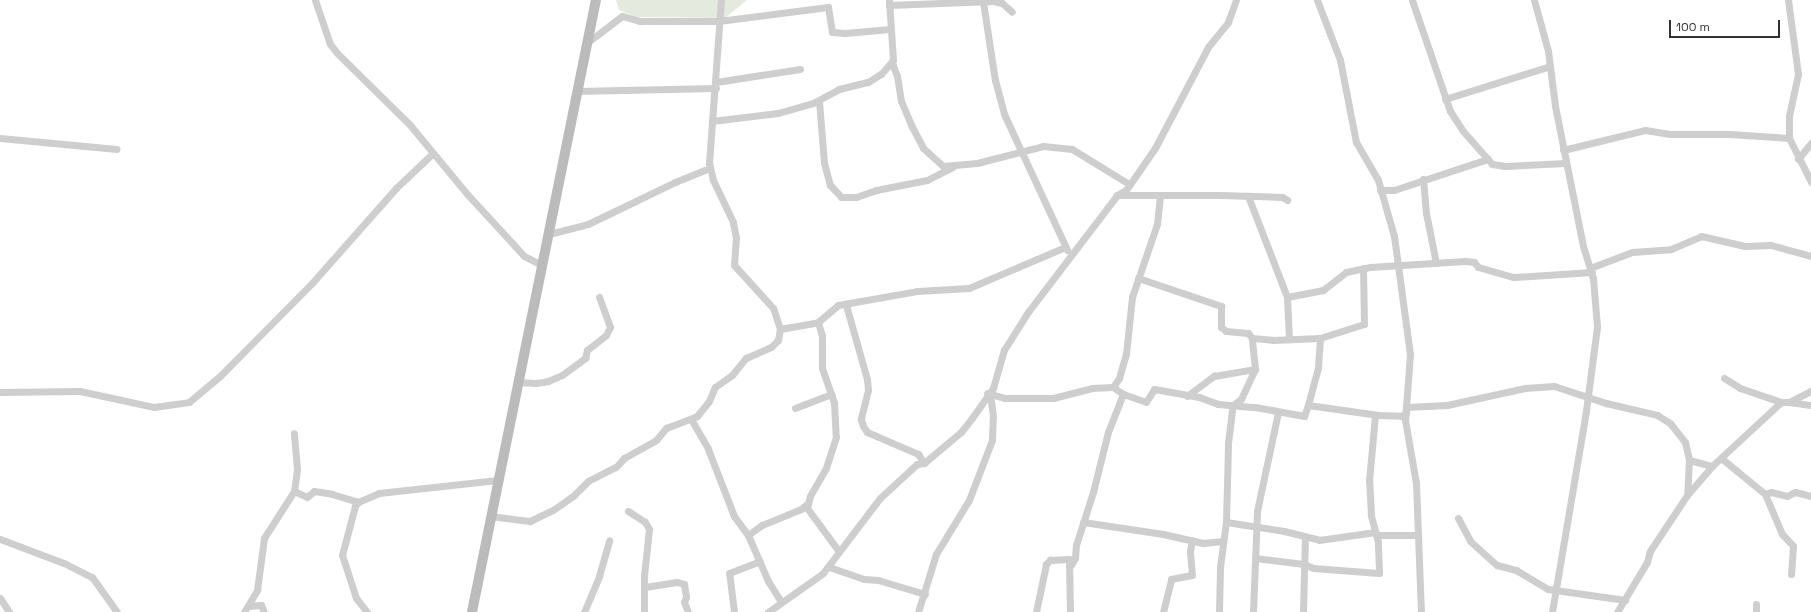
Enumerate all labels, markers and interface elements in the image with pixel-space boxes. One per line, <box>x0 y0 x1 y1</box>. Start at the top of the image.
scale bar <box>1671 12 1782 38</box>
text: 100 m <box>1676 19 1710 35</box>

